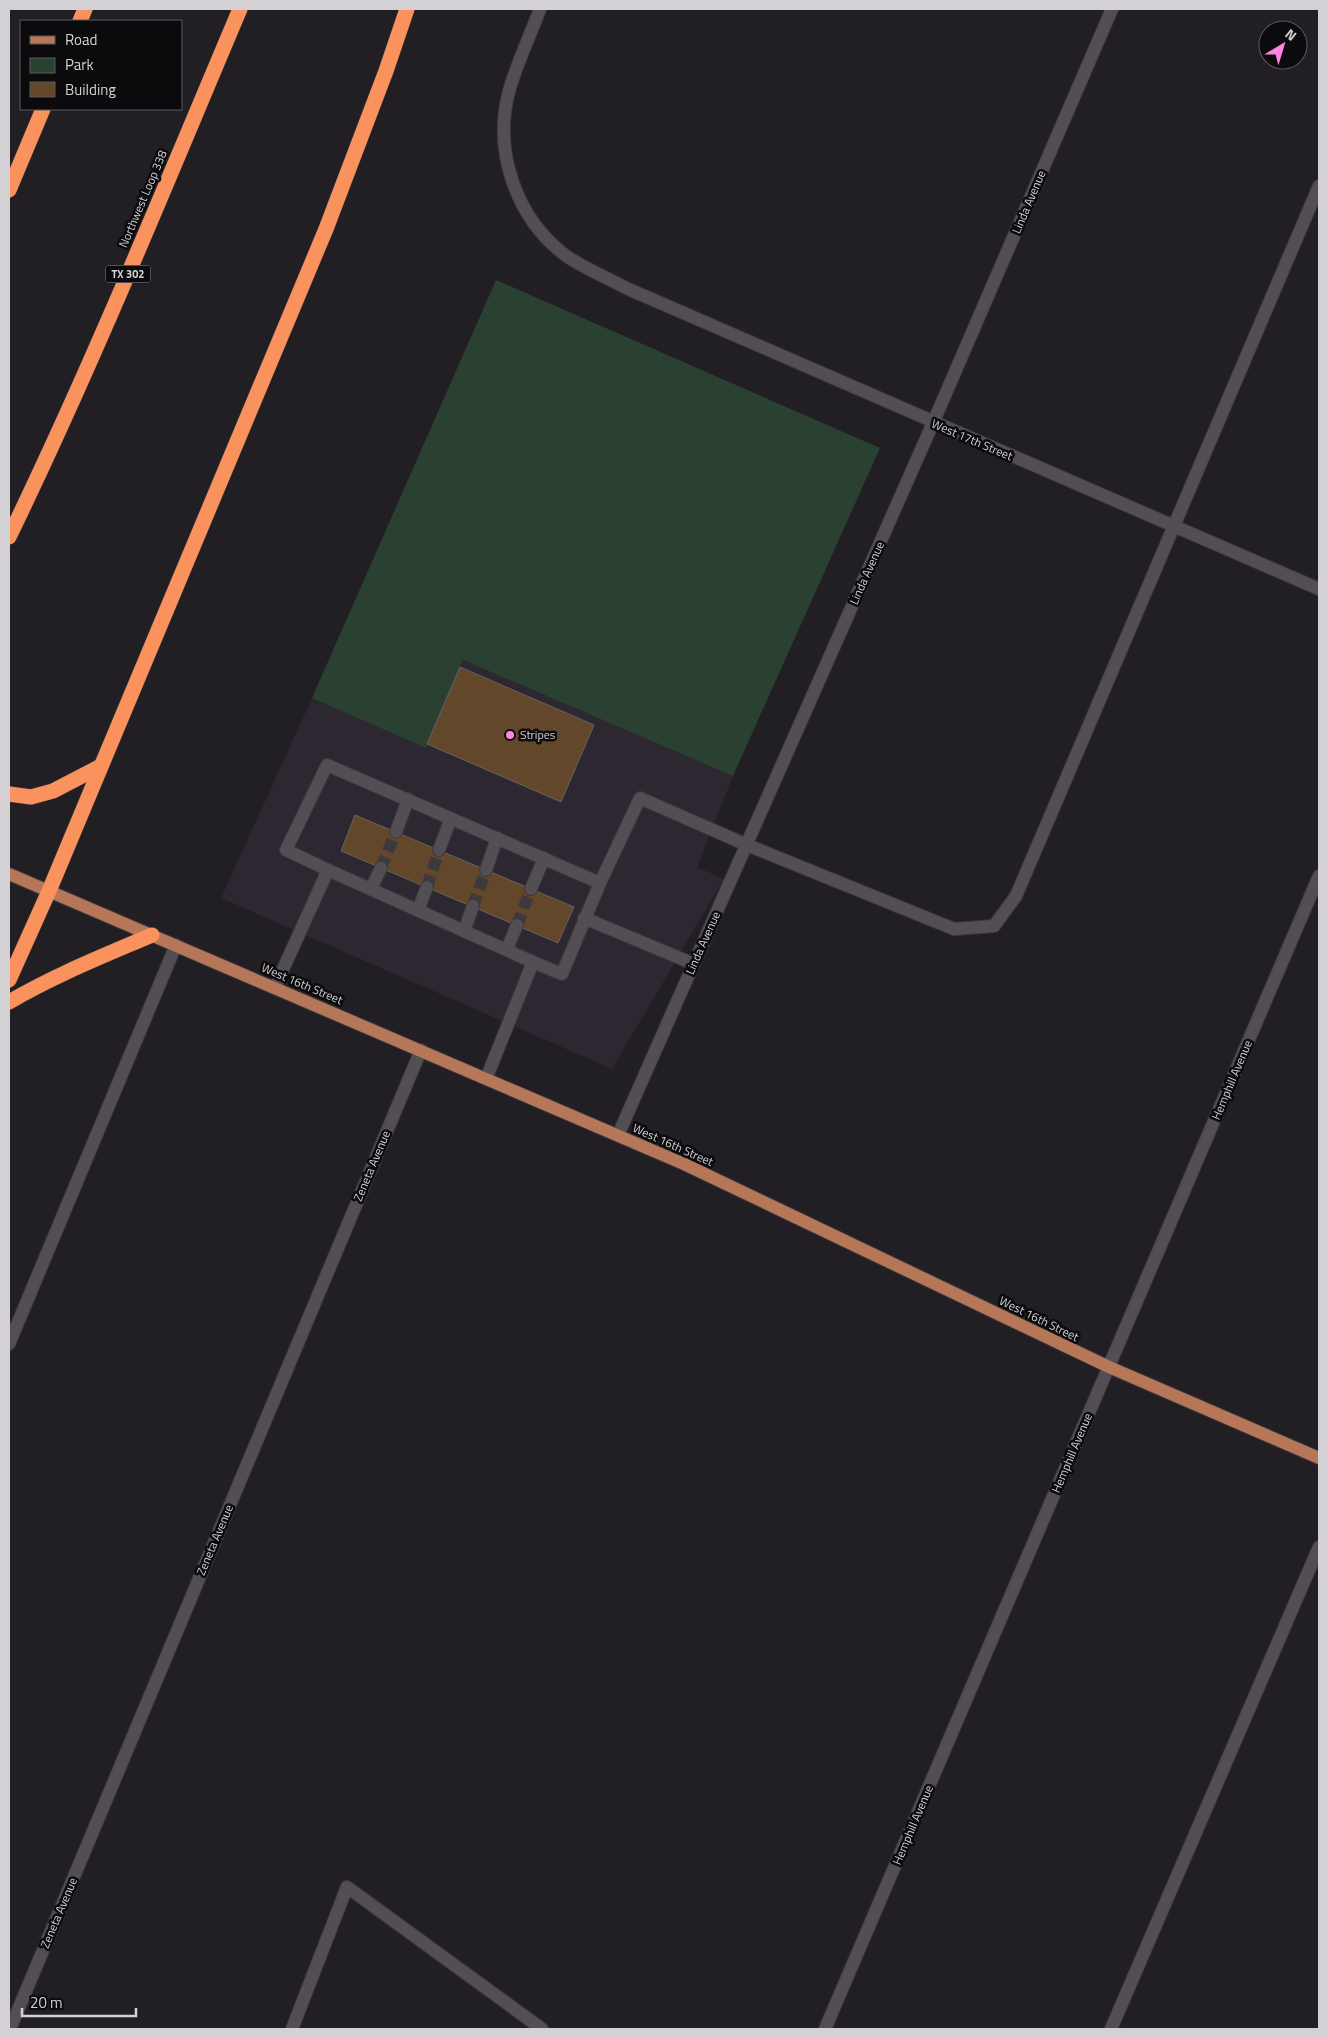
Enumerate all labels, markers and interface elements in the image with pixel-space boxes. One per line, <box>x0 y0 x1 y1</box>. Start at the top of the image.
legend <box>20 20 182 110</box>
north arrow <box>1258 20 1308 70</box>
text: N <box>1281 23 1302 46</box>
text: Road <box>65 28 97 51</box>
text: Park <box>65 53 94 76</box>
text: Building <box>65 78 116 101</box>
street label: Northwest Loop 338 <box>113 147 172 250</box>
street label: Linda Avenue <box>1007 167 1050 237</box>
road number: TX 302 <box>106 266 150 282</box>
street label: West 17th Street <box>929 414 1016 466</box>
street label: Linda Avenue <box>844 538 889 607</box>
place label: Stripes <box>520 725 556 744</box>
marker: Stripes <box>504 729 516 741</box>
street label: Linda Avenue <box>680 908 725 977</box>
street label: West 16th Street <box>259 958 346 1010</box>
street label: Hemphill Avenue <box>1206 1037 1257 1123</box>
street label: West 16th Street <box>630 1118 717 1171</box>
street label: Zeneta Avenue <box>348 1127 395 1204</box>
street label: West 16th Street <box>996 1291 1083 1346</box>
street label: Hemphill Avenue <box>1046 1410 1097 1496</box>
street label: Zeneta Avenue <box>191 1501 238 1578</box>
street label: Hemphill Avenue <box>887 1782 938 1868</box>
street label: Zeneta Avenue <box>35 1874 82 1951</box>
scale bar <box>22 1986 136 2018</box>
text: 20 m <box>30 1991 63 2014</box>

